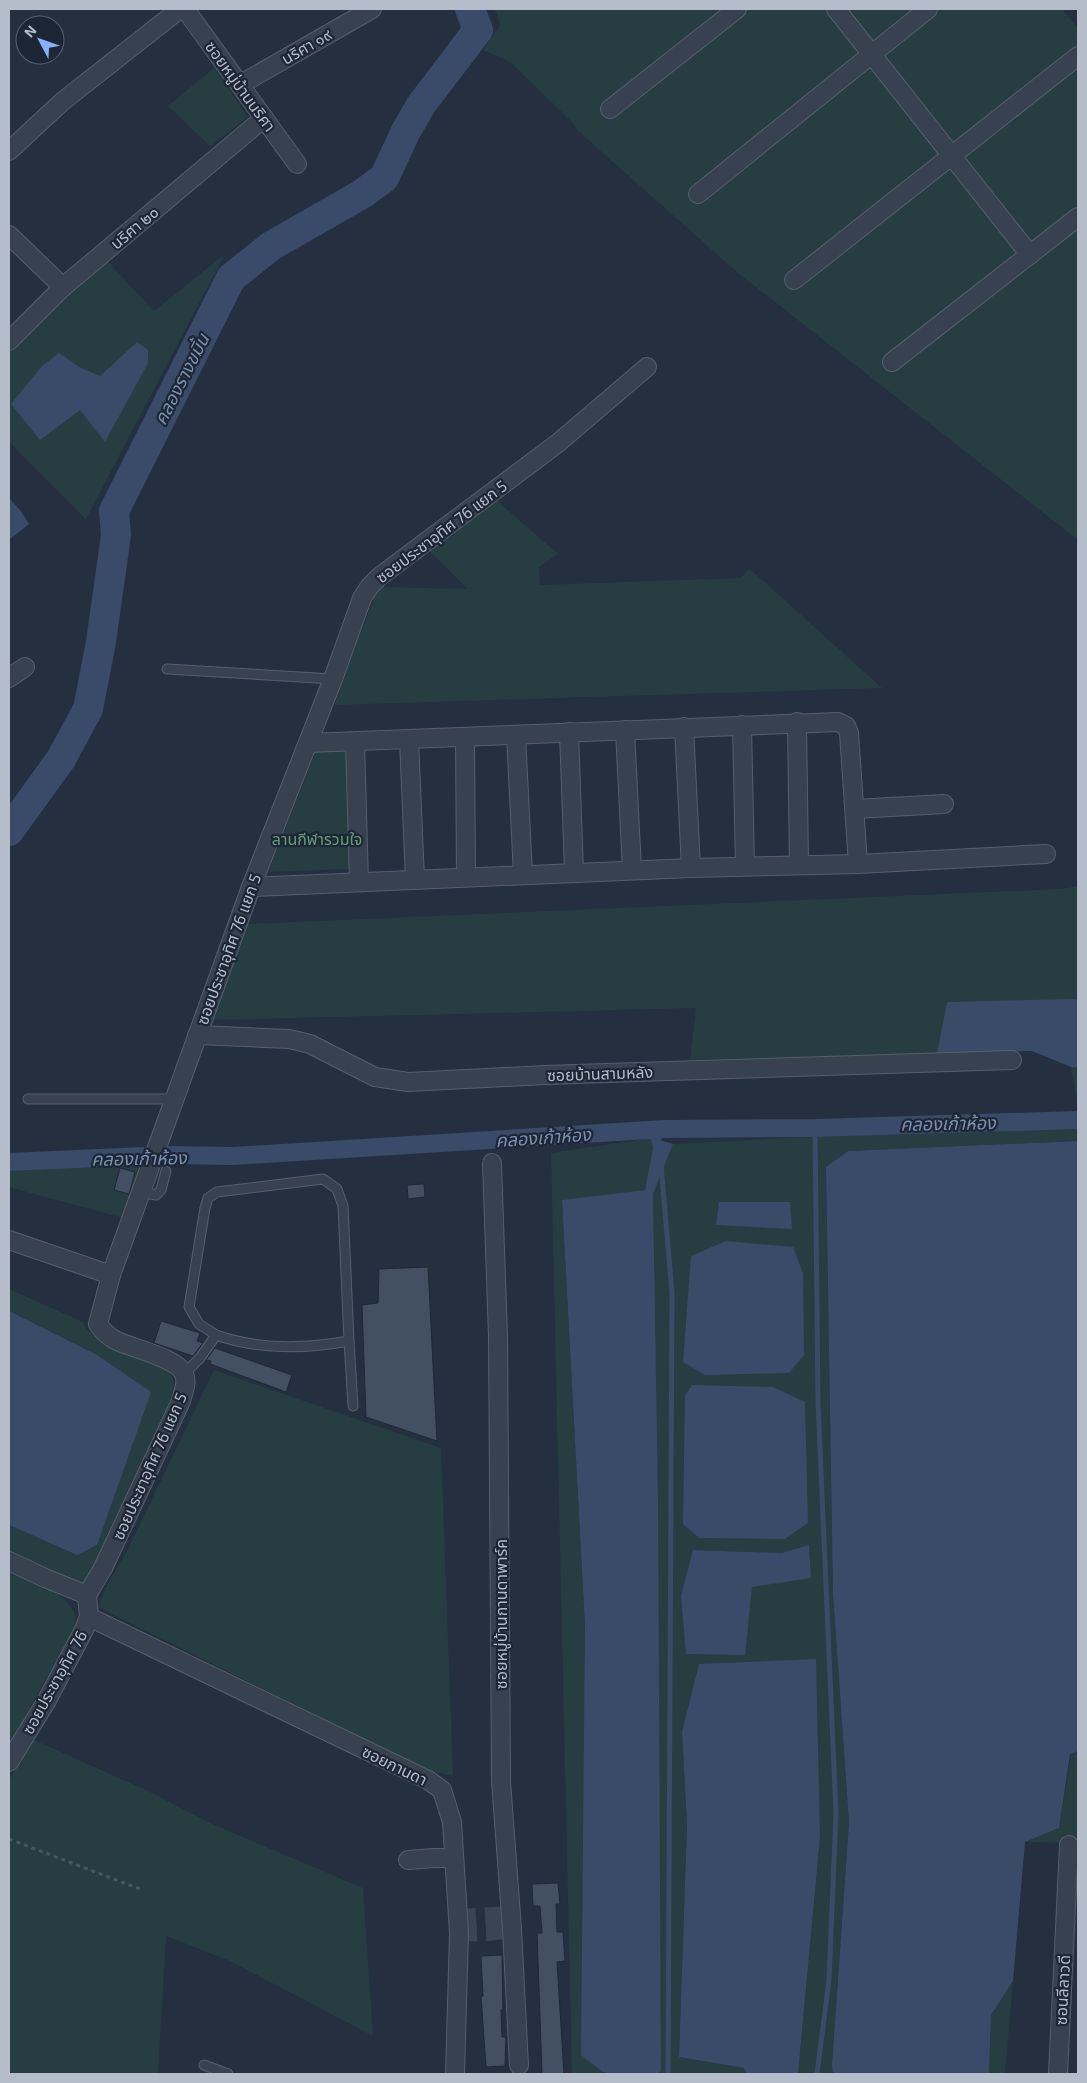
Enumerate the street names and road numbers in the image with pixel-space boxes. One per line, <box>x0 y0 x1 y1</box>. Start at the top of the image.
street label: นริศา ๑๙ <box>278 24 334 68</box>
street label: ซอยหมู่บ้านนริศา <box>201 37 280 135</box>
street label: นริศา ๒๐ <box>106 202 162 252</box>
street label: ซอยประชาอุทิศ 76 แยก 5 <box>372 476 511 587</box>
street label: ซอยประชาอุทิศ 76 แยก 5 <box>192 871 265 1027</box>
street label: ซอยบ้านสามหลัง <box>547 1062 653 1084</box>
street label: ซอยประชาอุทิศ 76 แยก 5 <box>108 1389 191 1543</box>
street label: ซอยหมู่บ้านกานดาพาร์ค <box>491 1539 511 1689</box>
street label: ซอยประชาอุทิศ 76 <box>18 1627 91 1738</box>
street label: ซอยกานดา <box>359 1741 431 1789</box>
street label: ซอนลีลาวดี <box>1051 1954 1073 2026</box>

